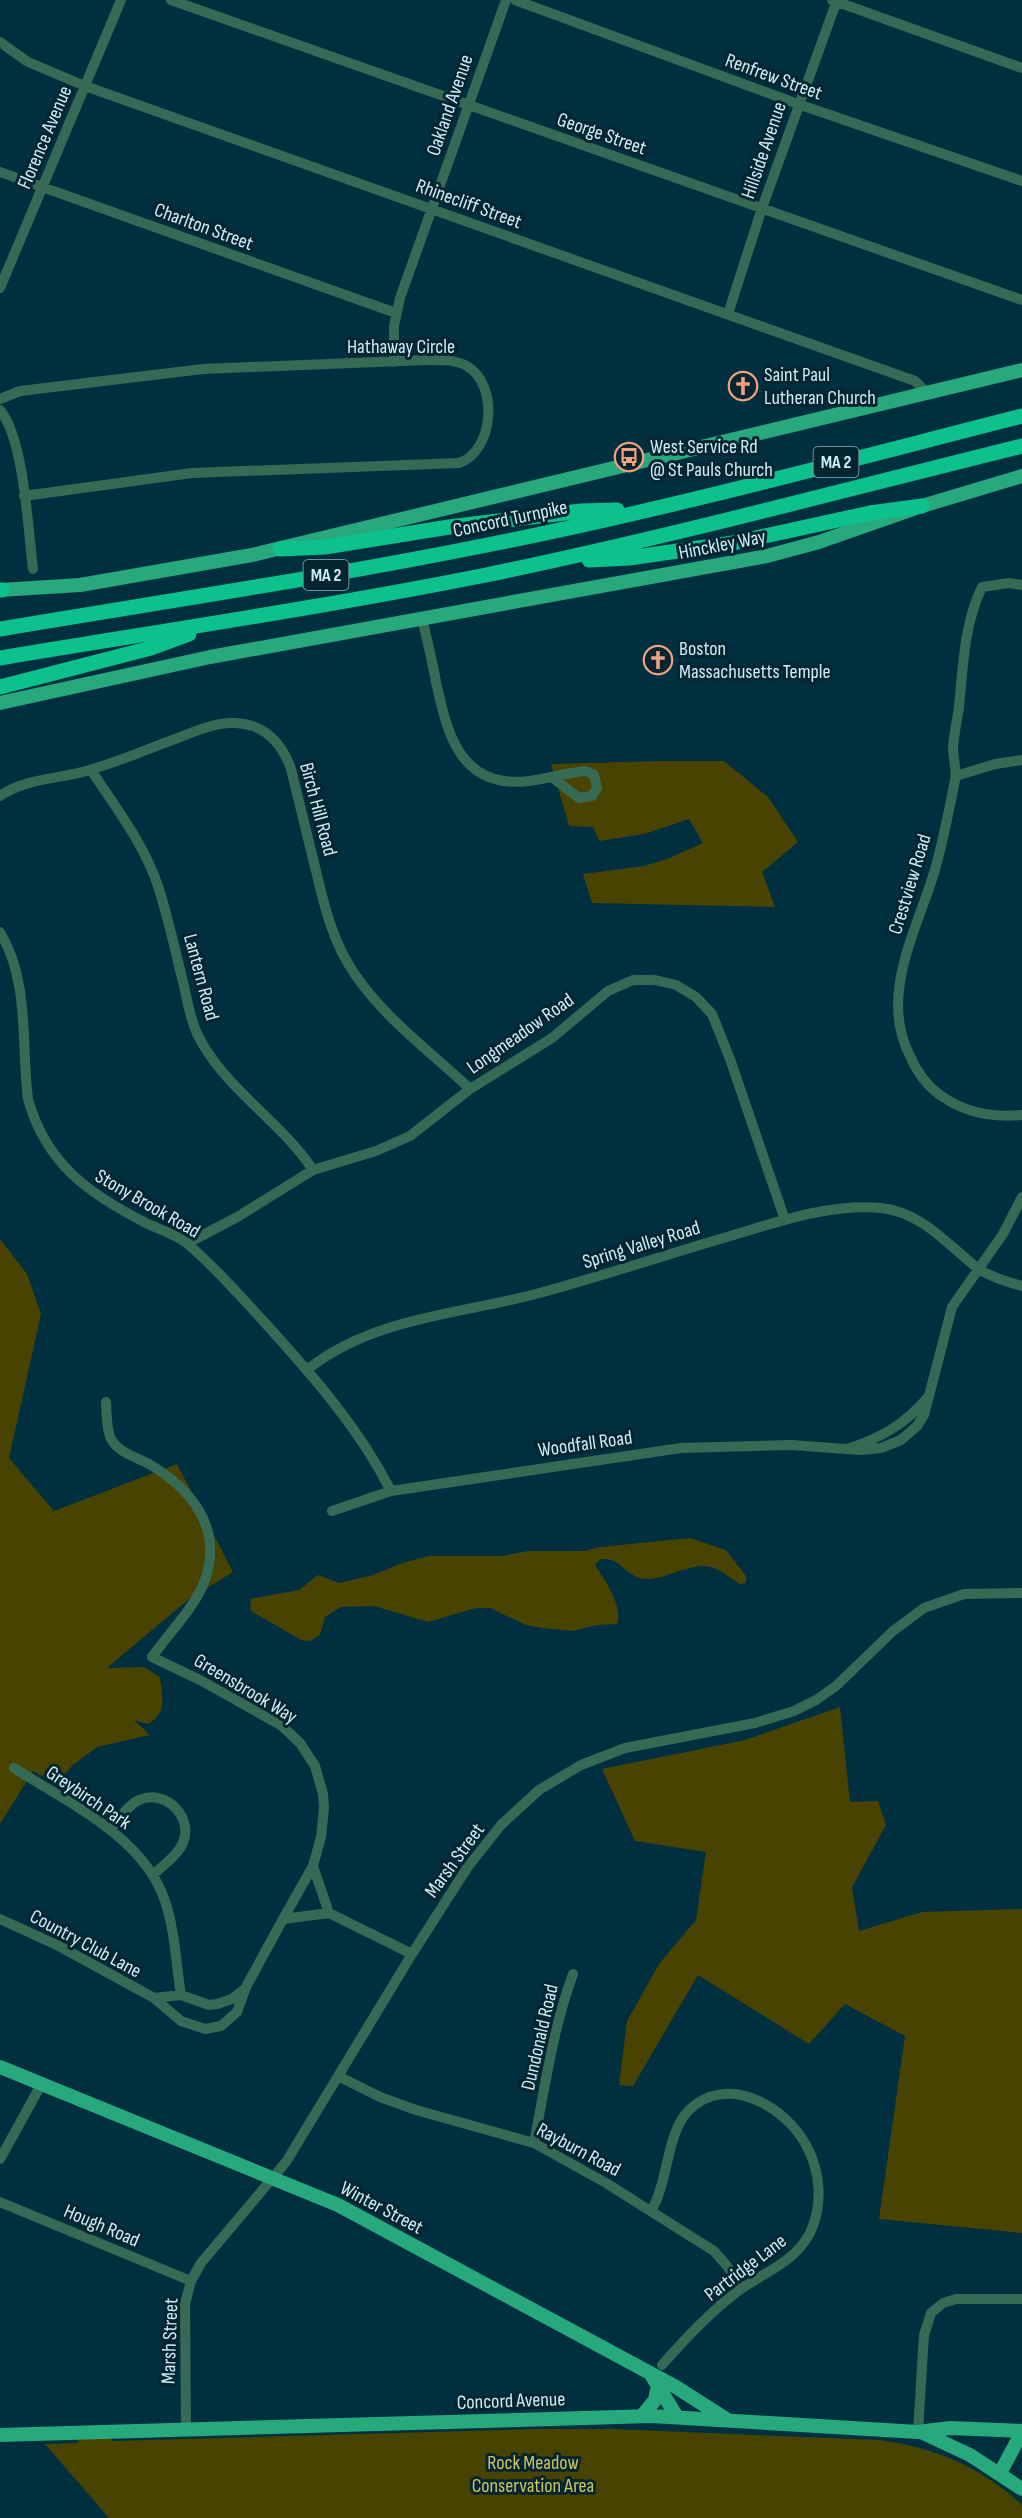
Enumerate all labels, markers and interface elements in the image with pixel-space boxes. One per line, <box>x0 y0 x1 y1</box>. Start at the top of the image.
street label: Renfrew Street <box>722 48 825 106</box>
street label: Oakland Avenue <box>421 52 478 159</box>
street label: Florence Avenue <box>12 82 77 193</box>
street label: Hillside Avenue <box>736 99 792 202</box>
street label: George Street <box>554 107 649 160</box>
street label: Rhinecliff Street <box>412 174 525 234</box>
street label: Charlton Street <box>151 198 256 256</box>
street label: Hathaway Circle <box>347 335 455 359</box>
place label: Saint Paul Lutheran Church <box>764 363 876 410</box>
church icon: Saint Paul Lutheran Church <box>727 370 759 402</box>
place label: West Service Rd @ St Pauls Church <box>650 435 773 482</box>
bus stop icon: West Service Rd @ St Pauls Church <box>613 441 645 473</box>
road number: MA 2 <box>814 447 858 477</box>
street label: Concord Turnpike <box>451 495 570 543</box>
street label: Hinckley Way <box>677 525 768 565</box>
road number: MA 2 <box>304 560 348 590</box>
place label: Boston Massachusetts Temple <box>679 637 831 684</box>
church icon: Boston Massachusetts Temple <box>642 644 674 676</box>
street label: Birch Hill Road <box>294 760 342 859</box>
street label: Crestview Road <box>883 831 937 937</box>
street label: Lantern Road <box>178 931 224 1023</box>
street label: Longmeadow Road <box>463 988 579 1079</box>
street label: Stony Brook Road <box>91 1164 204 1244</box>
street label: Spring Valley Road <box>580 1216 703 1274</box>
street label: Woodfall Road <box>537 1426 634 1462</box>
street label: Greensbrook Way <box>190 1649 302 1729</box>
street label: Greybirch Park <box>41 1761 136 1835</box>
street label: Marsh Street <box>420 1819 490 1902</box>
street label: Country Club Lane <box>26 1904 145 1983</box>
street label: Dundonald Road <box>516 1982 564 2093</box>
street label: Rayburn Road <box>532 2118 625 2182</box>
street label: Winter Street <box>336 2176 427 2240</box>
street label: Hough Road <box>60 2199 143 2253</box>
street label: Partridge Lane <box>700 2229 791 2306</box>
street label: Marsh Street <box>157 2298 183 2384</box>
street label: Concord Avenue <box>456 2387 566 2415</box>
park label: Rock Meadow Conservation Area <box>472 2451 594 2498</box>

